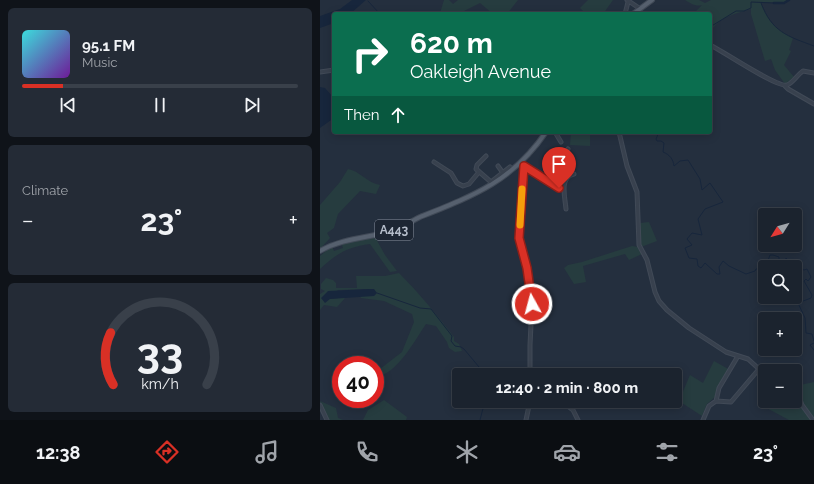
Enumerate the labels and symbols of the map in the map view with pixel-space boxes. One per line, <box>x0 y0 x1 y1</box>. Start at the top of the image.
pin <box>542 147 576 188</box>
north arrow <box>758 208 802 252</box>
road number: A443 <box>375 220 413 240</box>
position arrow <box>511 283 553 325</box>
speed limit sign: 40 <box>332 356 384 408</box>

